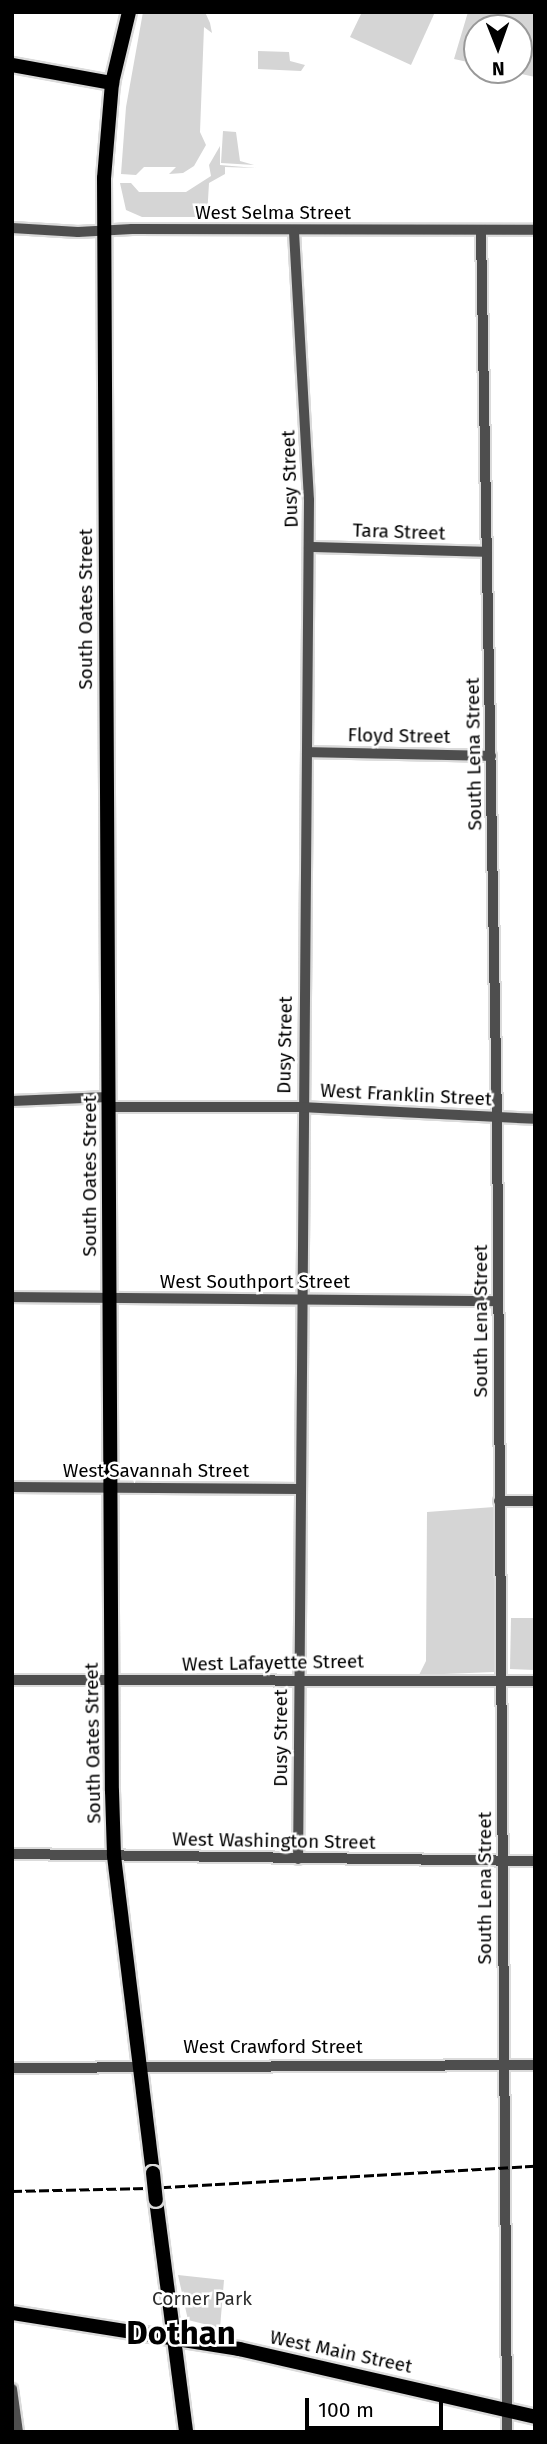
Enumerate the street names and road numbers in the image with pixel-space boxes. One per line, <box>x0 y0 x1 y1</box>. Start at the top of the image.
street label: West Selma Street <box>195 202 351 224</box>
street label: Dusy Street <box>277 430 303 528</box>
street label: Tara Street <box>352 519 446 545</box>
street label: South Oates Street <box>75 528 97 690</box>
street label: South Lena Street <box>461 677 487 831</box>
street label: Floyd Street <box>347 724 451 748</box>
street label: Dusy Street <box>273 996 297 1094</box>
street label: West Franklin Street <box>320 1079 492 1111</box>
street label: South Oates Street <box>79 1095 101 1257</box>
street label: South Lena Street <box>470 1245 492 1397</box>
street label: West Southport Street <box>160 1271 350 1293</box>
street label: West Savannah Street <box>63 1460 249 1482</box>
street label: West Lafayette Street <box>182 1650 364 1676</box>
street label: South Oates Street <box>80 1662 106 1824</box>
street label: Dusy Street <box>270 1689 292 1787</box>
street label: South Lena Street <box>474 1812 496 1964</box>
street label: West Washington Street <box>172 1828 376 1854</box>
street label: West Crawford Street <box>183 2036 363 2058</box>
street label: West Main Street <box>268 2326 414 2378</box>

